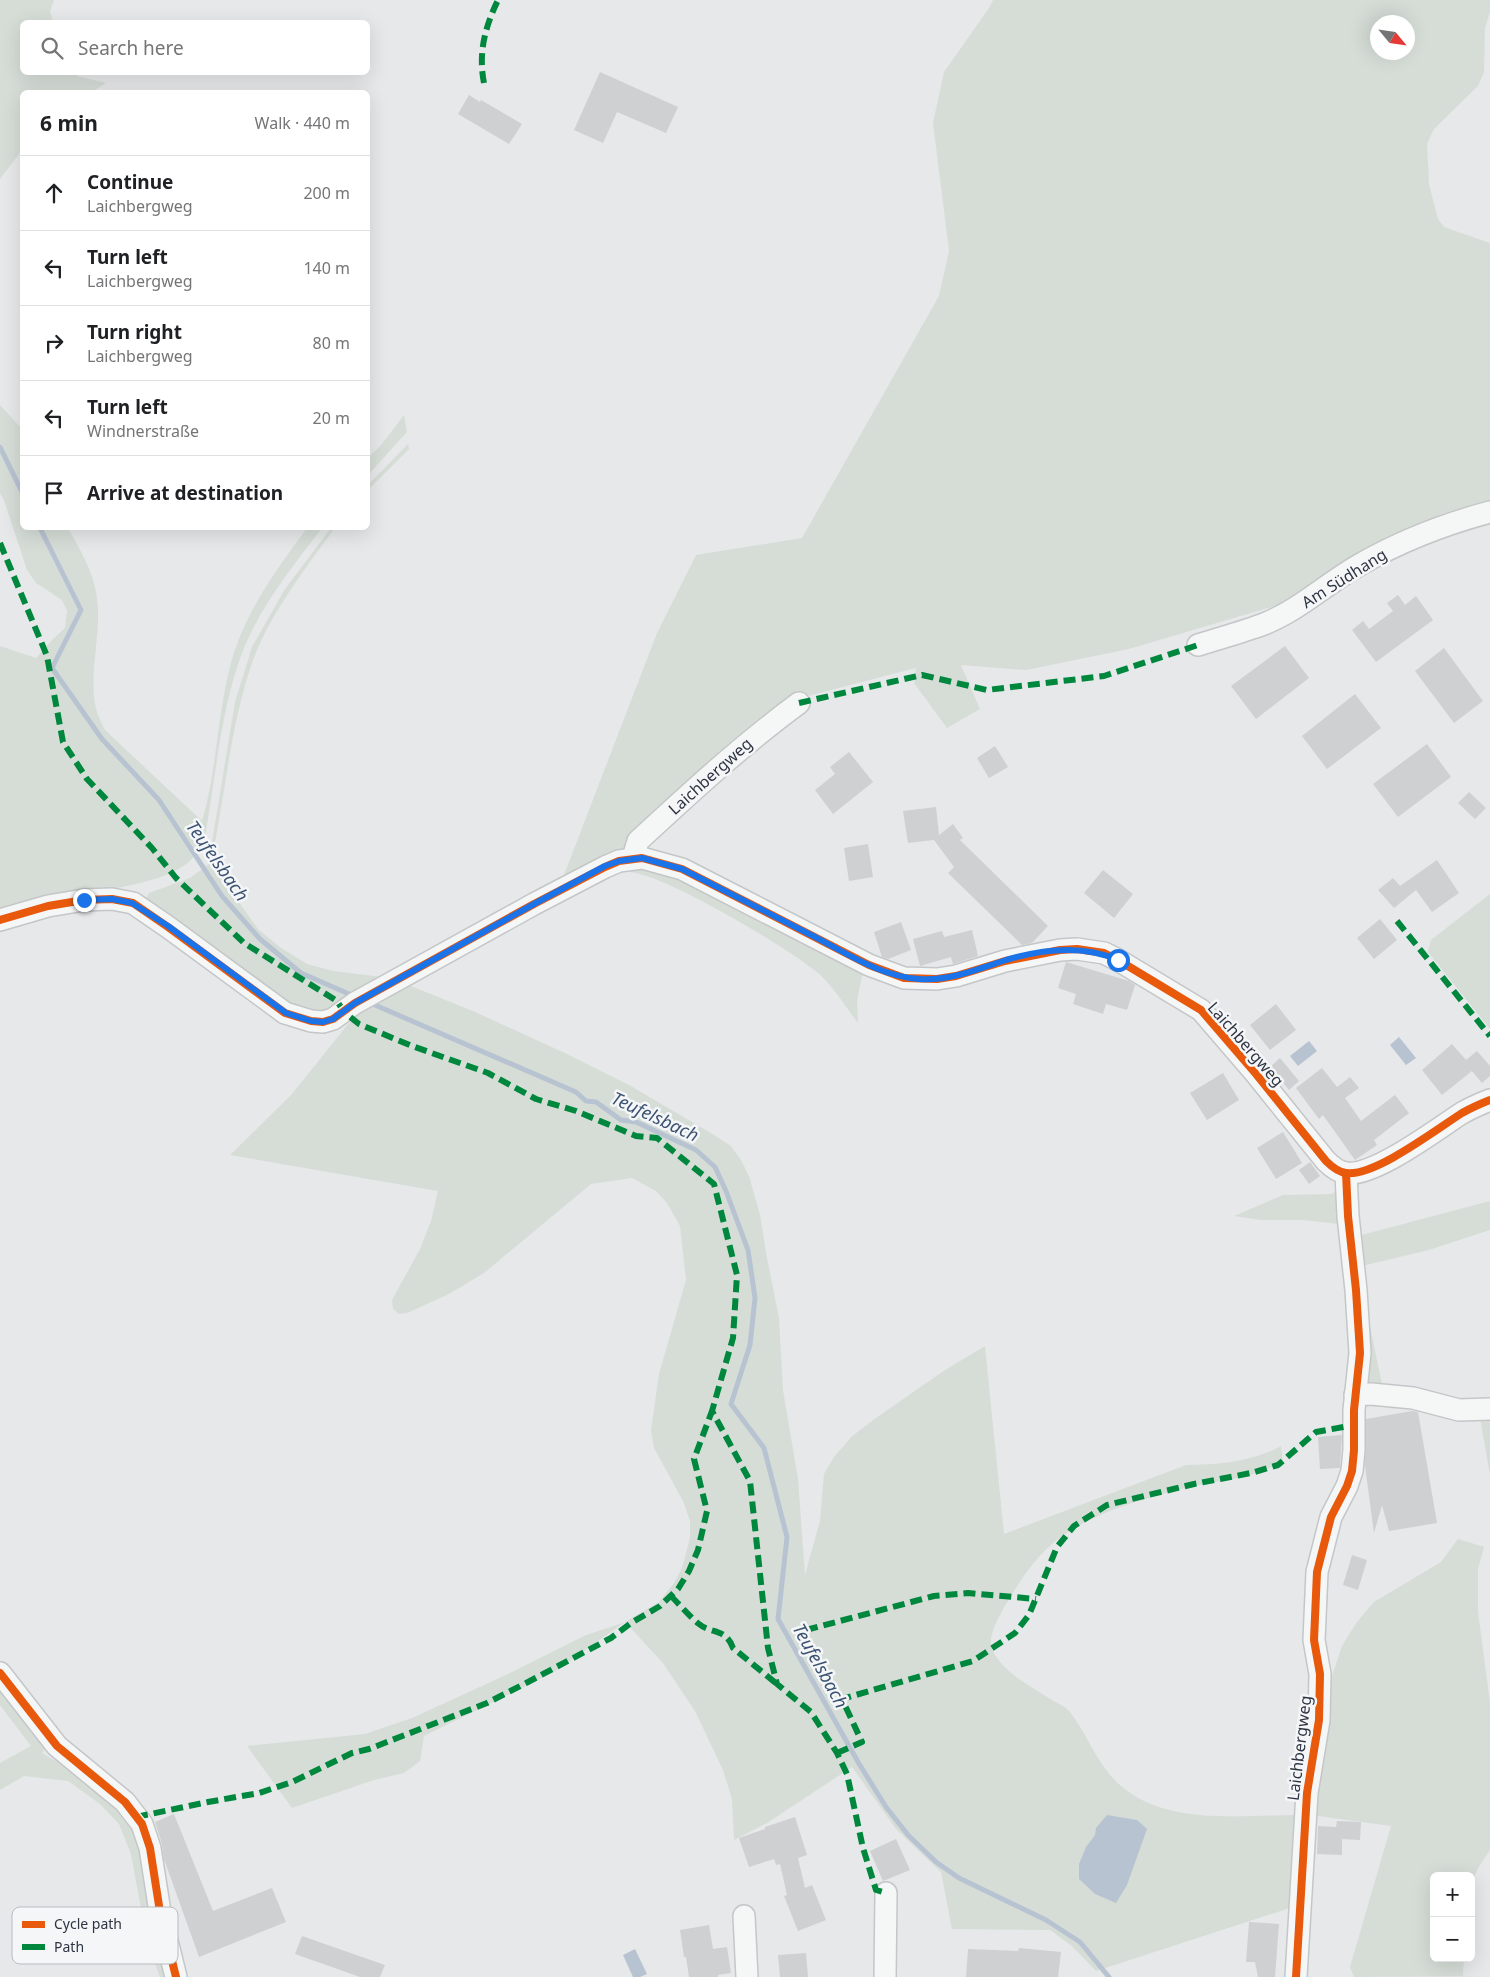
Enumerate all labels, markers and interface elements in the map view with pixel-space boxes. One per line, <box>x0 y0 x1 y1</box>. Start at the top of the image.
north arrow <box>1370 15 1415 60</box>
search box <box>20 20 370 75</box>
icon: search <box>38 34 66 62</box>
text: Search here <box>78 35 184 61</box>
text: 6 min <box>40 109 98 137</box>
text: Walk · 440 m <box>255 112 350 134</box>
text: Continue <box>87 169 173 195</box>
icon: ahead <box>40 179 68 207</box>
text: 200 m <box>303 182 350 204</box>
text: Laichbergweg <box>87 195 193 217</box>
text: Turn left <box>87 244 168 270</box>
icon: left <box>40 254 68 282</box>
text: 140 m <box>303 257 350 279</box>
text: Laichbergweg <box>87 270 193 292</box>
text: Turn right <box>87 319 182 345</box>
icon: right <box>40 329 68 357</box>
text: 80 m <box>313 332 350 354</box>
text: Laichbergweg <box>87 345 193 367</box>
text: Turn left <box>87 394 168 420</box>
icon: left <box>40 404 68 432</box>
text: 20 m <box>313 407 350 429</box>
text: Windnerstraße <box>87 420 199 442</box>
icon: arrive <box>40 479 68 507</box>
text: Arrive at destination <box>87 480 283 506</box>
street label: Am Südhang <box>1297 543 1391 613</box>
street label: Laichbergweg <box>663 732 757 820</box>
water label: Teufelsbach <box>181 815 254 906</box>
route end <box>73 889 96 912</box>
route start <box>1107 949 1130 972</box>
street label: Laichbergweg <box>1203 997 1289 1091</box>
water label: Teufelsbach <box>608 1085 703 1147</box>
water label: Teufelsbach <box>788 1619 854 1712</box>
street label: Laichbergweg <box>1282 1694 1316 1802</box>
map controls <box>1430 1872 1475 1962</box>
button: + <box>1430 1872 1475 1917</box>
legend <box>12 1907 178 1964</box>
text: Cycle path <box>54 1914 122 1933</box>
button: − <box>1430 1917 1475 1962</box>
text: Path <box>54 1937 84 1956</box>

